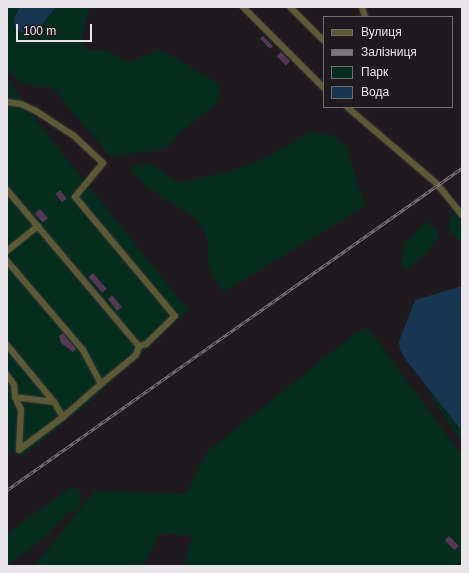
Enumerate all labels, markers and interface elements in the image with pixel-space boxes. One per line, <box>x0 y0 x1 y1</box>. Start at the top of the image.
scale bar <box>18 16 94 42</box>
legend <box>323 16 453 108</box>
text: 100 m <box>23 24 56 38</box>
text: Вулиця <box>361 25 402 39</box>
text: Залізниця <box>361 45 417 59</box>
text: Парк <box>361 65 388 79</box>
text: Вода <box>361 85 389 99</box>

